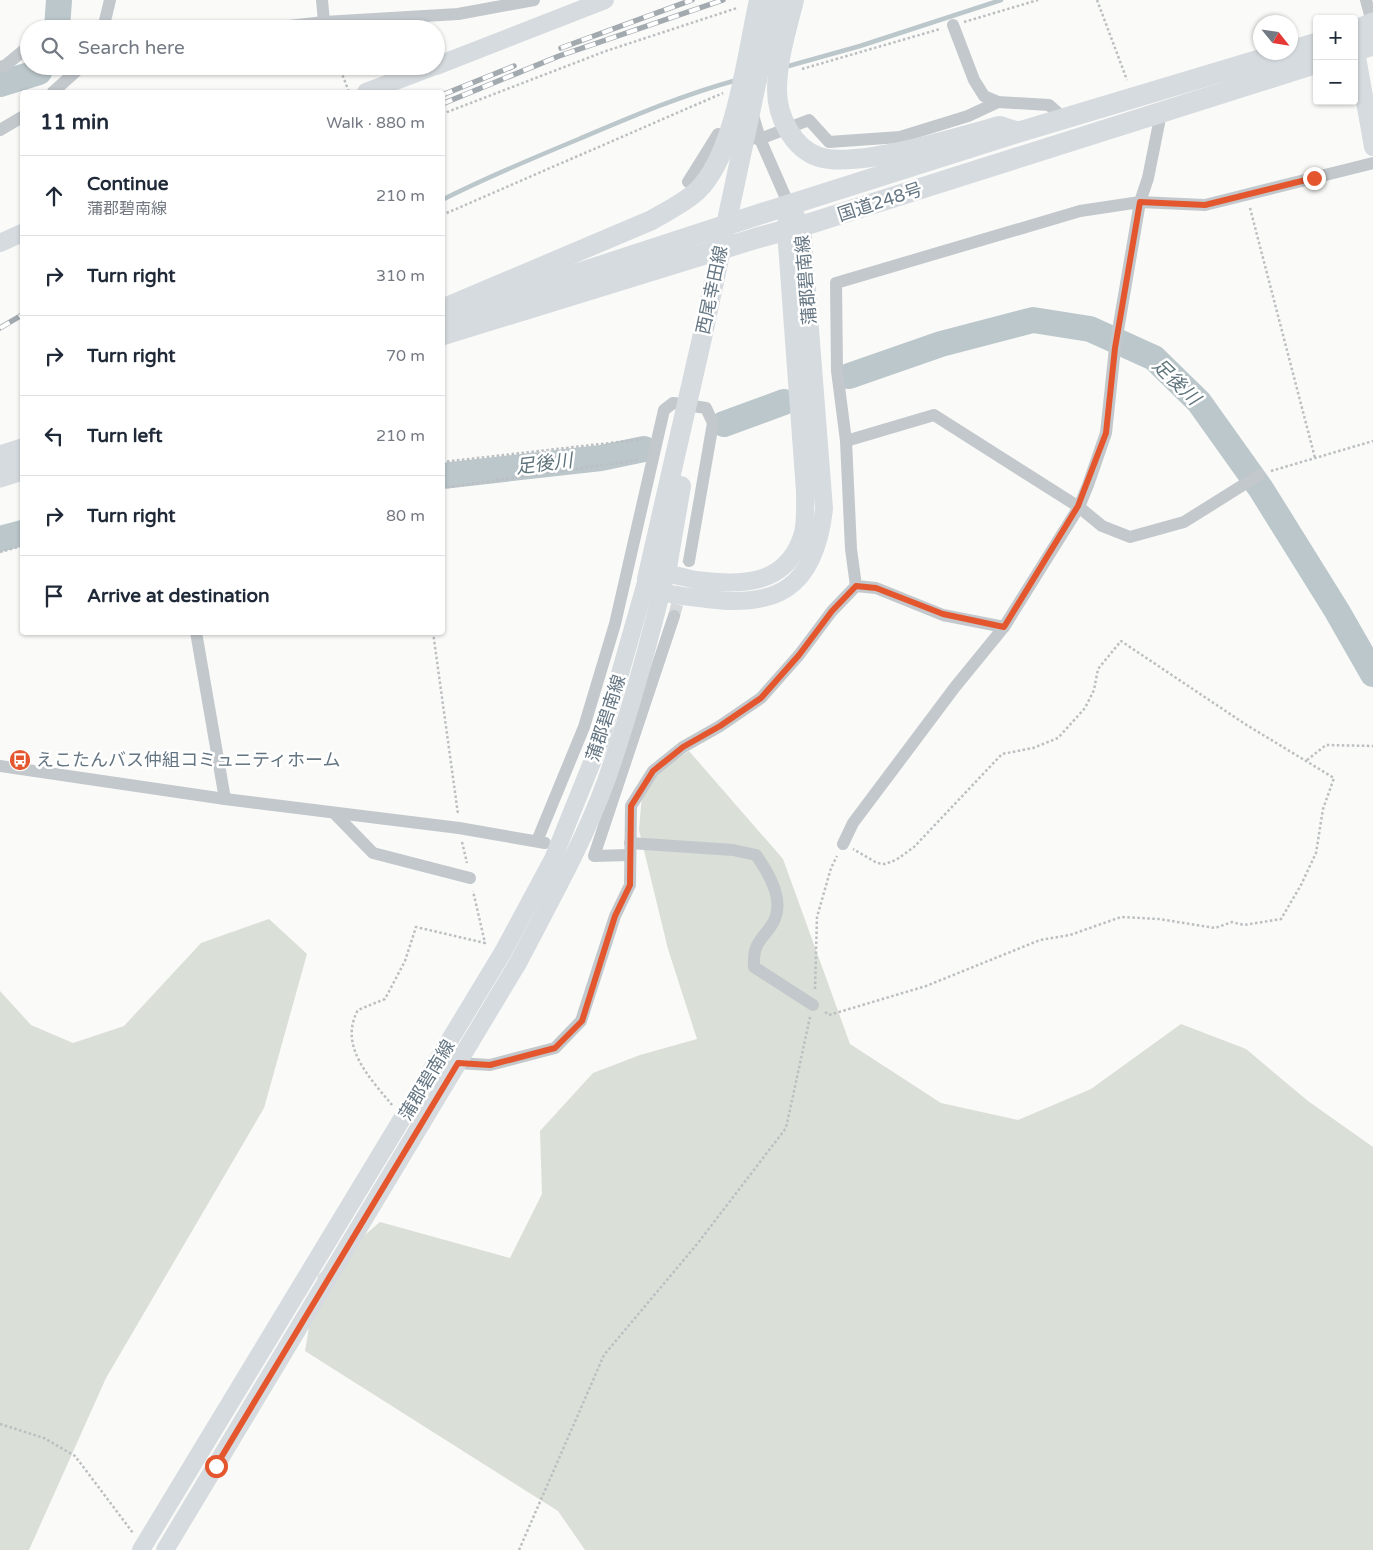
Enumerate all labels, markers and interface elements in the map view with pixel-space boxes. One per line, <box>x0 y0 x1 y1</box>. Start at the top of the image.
north arrow <box>1253 15 1298 60</box>
map controls <box>1313 15 1358 105</box>
button: + <box>1313 15 1358 60</box>
search box <box>20 20 445 75</box>
icon: search <box>38 34 66 62</box>
text: Search here <box>78 37 185 59</box>
button: − <box>1313 60 1358 105</box>
text: 11 min <box>40 110 109 135</box>
text: Walk · 880 m <box>326 113 425 133</box>
route end <box>1303 167 1326 190</box>
text: Continue <box>87 173 169 195</box>
street label: 国道248号 <box>835 178 925 226</box>
icon: ahead <box>40 182 68 210</box>
text: 210 m <box>376 186 425 206</box>
text: 蒲郡碧南線 <box>87 199 167 219</box>
street label: 蒲郡碧南線 <box>791 234 821 326</box>
street label: 西尾幸田線 <box>692 244 732 336</box>
icon: right <box>40 262 68 290</box>
text: Turn right <box>87 265 175 287</box>
text: 310 m <box>376 266 425 286</box>
icon: right <box>40 342 68 370</box>
text: Turn right <box>87 345 175 367</box>
text: 70 m <box>386 346 425 366</box>
water label: 足後川 <box>1148 354 1206 411</box>
icon: left <box>40 422 68 450</box>
text: Turn left <box>87 425 163 447</box>
text: 210 m <box>376 426 425 446</box>
water label: 足後川 <box>514 449 576 478</box>
icon: right <box>40 502 68 530</box>
text: Turn right <box>87 505 175 527</box>
text: 80 m <box>386 506 425 526</box>
icon: arrive <box>40 582 68 610</box>
text: Arrive at destination <box>87 585 270 607</box>
street label: 蒲郡碧南線 <box>582 672 630 764</box>
bus stop icon: えこたんバス仲組コミュニティホーム <box>8 748 32 772</box>
place label: えこたんバス仲組コミュニティホーム <box>36 749 340 771</box>
street label: 蒲郡碧南線 <box>394 1036 460 1124</box>
route start <box>205 1455 228 1478</box>

